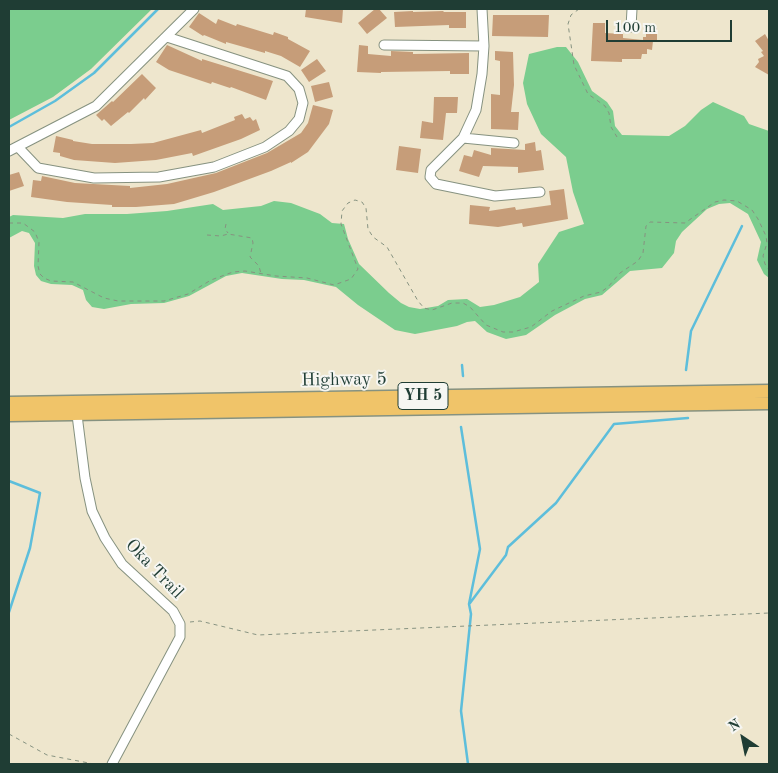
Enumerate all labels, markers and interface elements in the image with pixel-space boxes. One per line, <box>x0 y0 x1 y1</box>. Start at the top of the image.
scale bar <box>608 10 734 42</box>
text: 100 m <box>614 21 656 36</box>
street label: Highway 5 <box>301 368 387 392</box>
road number: YH 5 <box>398 382 448 410</box>
street label: Oka Trail <box>120 535 188 603</box>
north arrow <box>718 713 768 763</box>
text: N <box>726 717 743 734</box>

